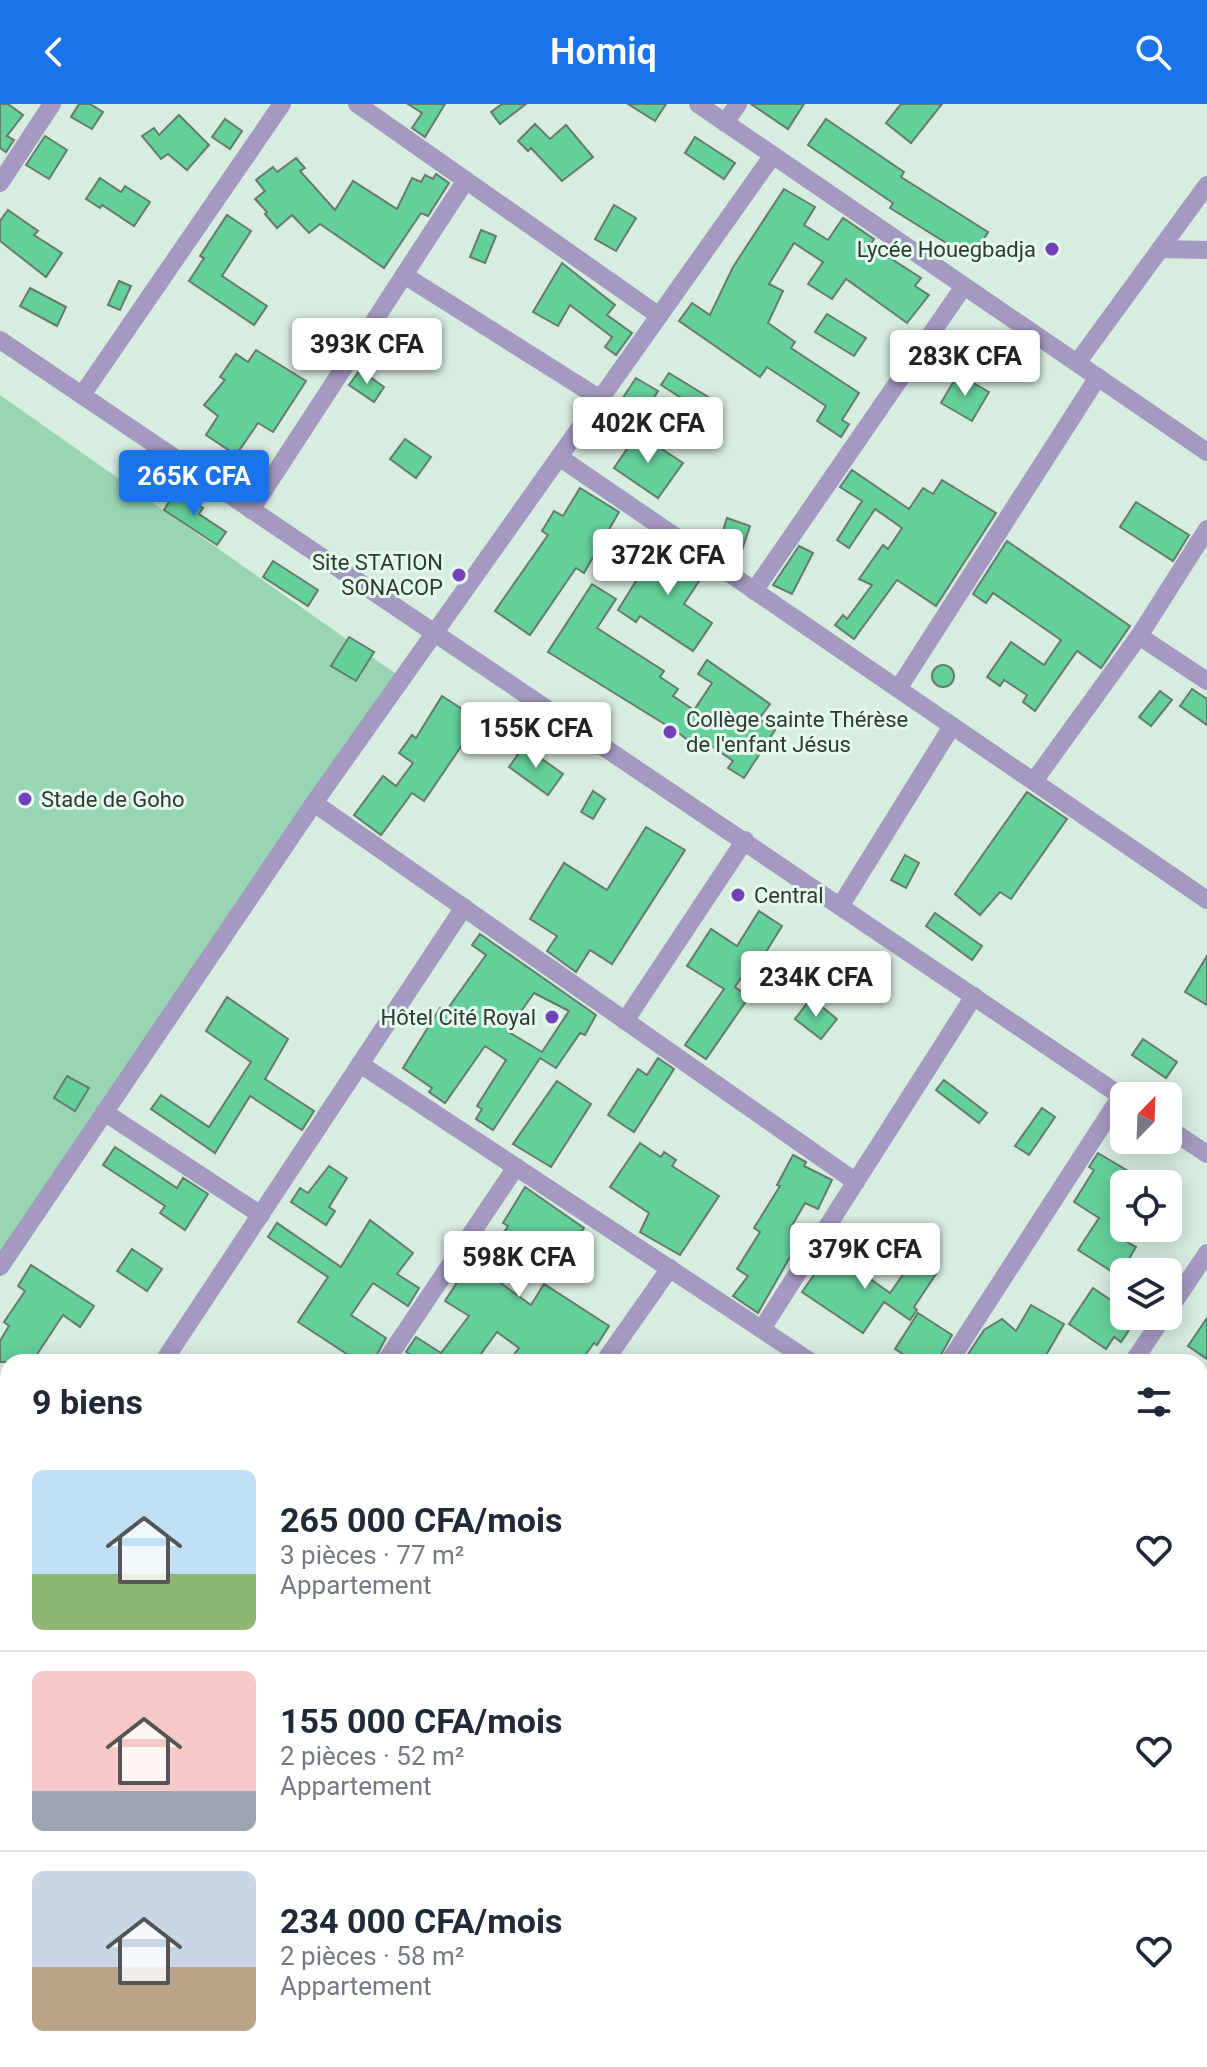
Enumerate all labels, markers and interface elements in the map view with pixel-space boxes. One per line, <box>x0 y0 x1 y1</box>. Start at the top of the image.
icon: back <box>32 30 76 74</box>
icon: search <box>1131 30 1175 74</box>
text: Homiq <box>550 31 657 73</box>
place label: Lycée Houegbadja <box>857 237 1036 262</box>
marker: Lycée Houegbadja <box>1043 240 1061 258</box>
pin: 393K CFA <box>284 318 450 386</box>
text: 393K CFA <box>310 329 424 359</box>
pin: 283K CFA <box>882 330 1048 398</box>
text: 283K CFA <box>908 341 1022 371</box>
pin: 402K CFA <box>565 397 731 465</box>
text: 402K CFA <box>591 408 705 438</box>
pin: 265K CFA <box>111 450 277 518</box>
text: 265K CFA <box>137 461 251 491</box>
pin: 372K CFA <box>585 529 751 597</box>
text: 372K CFA <box>611 540 725 570</box>
place label: Site STATION SONACOP <box>312 550 443 600</box>
marker: Site STATION SONACOP <box>450 566 468 584</box>
pin: 155K CFA <box>453 702 619 770</box>
place label: Collège sainte Thérèse de l'enfant Jésus <box>686 707 908 757</box>
text: 155K CFA <box>479 713 593 743</box>
marker: Collège sainte Thérèse de l'enfant Jésus <box>661 723 679 741</box>
place label: Stade de Goho <box>41 787 184 812</box>
marker: Stade de Goho <box>16 790 34 808</box>
place label: Central <box>754 883 824 908</box>
marker: Central <box>729 886 747 904</box>
pin: 234K CFA <box>733 951 899 1019</box>
text: 234K CFA <box>759 962 873 992</box>
place label: Hôtel Cité Royal <box>381 1005 536 1030</box>
marker: Hôtel Cité Royal <box>543 1008 561 1026</box>
north arrow <box>1110 1082 1182 1154</box>
map controls <box>1110 1082 1182 1330</box>
button: locate <box>1110 1170 1182 1242</box>
pin: 379K CFA <box>782 1223 948 1291</box>
pin: 598K CFA <box>436 1231 602 1299</box>
text: 379K CFA <box>808 1234 922 1264</box>
text: 598K CFA <box>462 1242 576 1272</box>
button: layers <box>1110 1258 1182 1330</box>
icon: filters <box>1132 1380 1176 1424</box>
text: 9 biens <box>32 1382 143 1422</box>
text: 265 000 CFA/mois <box>280 1500 562 1540</box>
icon: home <box>96 1502 192 1598</box>
icon: heart <box>1132 1528 1176 1572</box>
text: 3 pièces · 77 m² <box>280 1540 464 1570</box>
text: Appartement <box>280 1570 432 1600</box>
text: 155 000 CFA/mois <box>280 1701 562 1741</box>
icon: home <box>96 1703 192 1799</box>
icon: heart <box>1132 1729 1176 1773</box>
text: 2 pièces · 52 m² <box>280 1741 464 1771</box>
text: Appartement <box>280 1771 432 1801</box>
text: 234 000 CFA/mois <box>280 1901 562 1941</box>
icon: home <box>96 1903 192 1999</box>
icon: heart <box>1132 1929 1176 1973</box>
text: 2 pièces · 58 m² <box>280 1941 464 1971</box>
text: Appartement <box>280 1971 432 2001</box>

